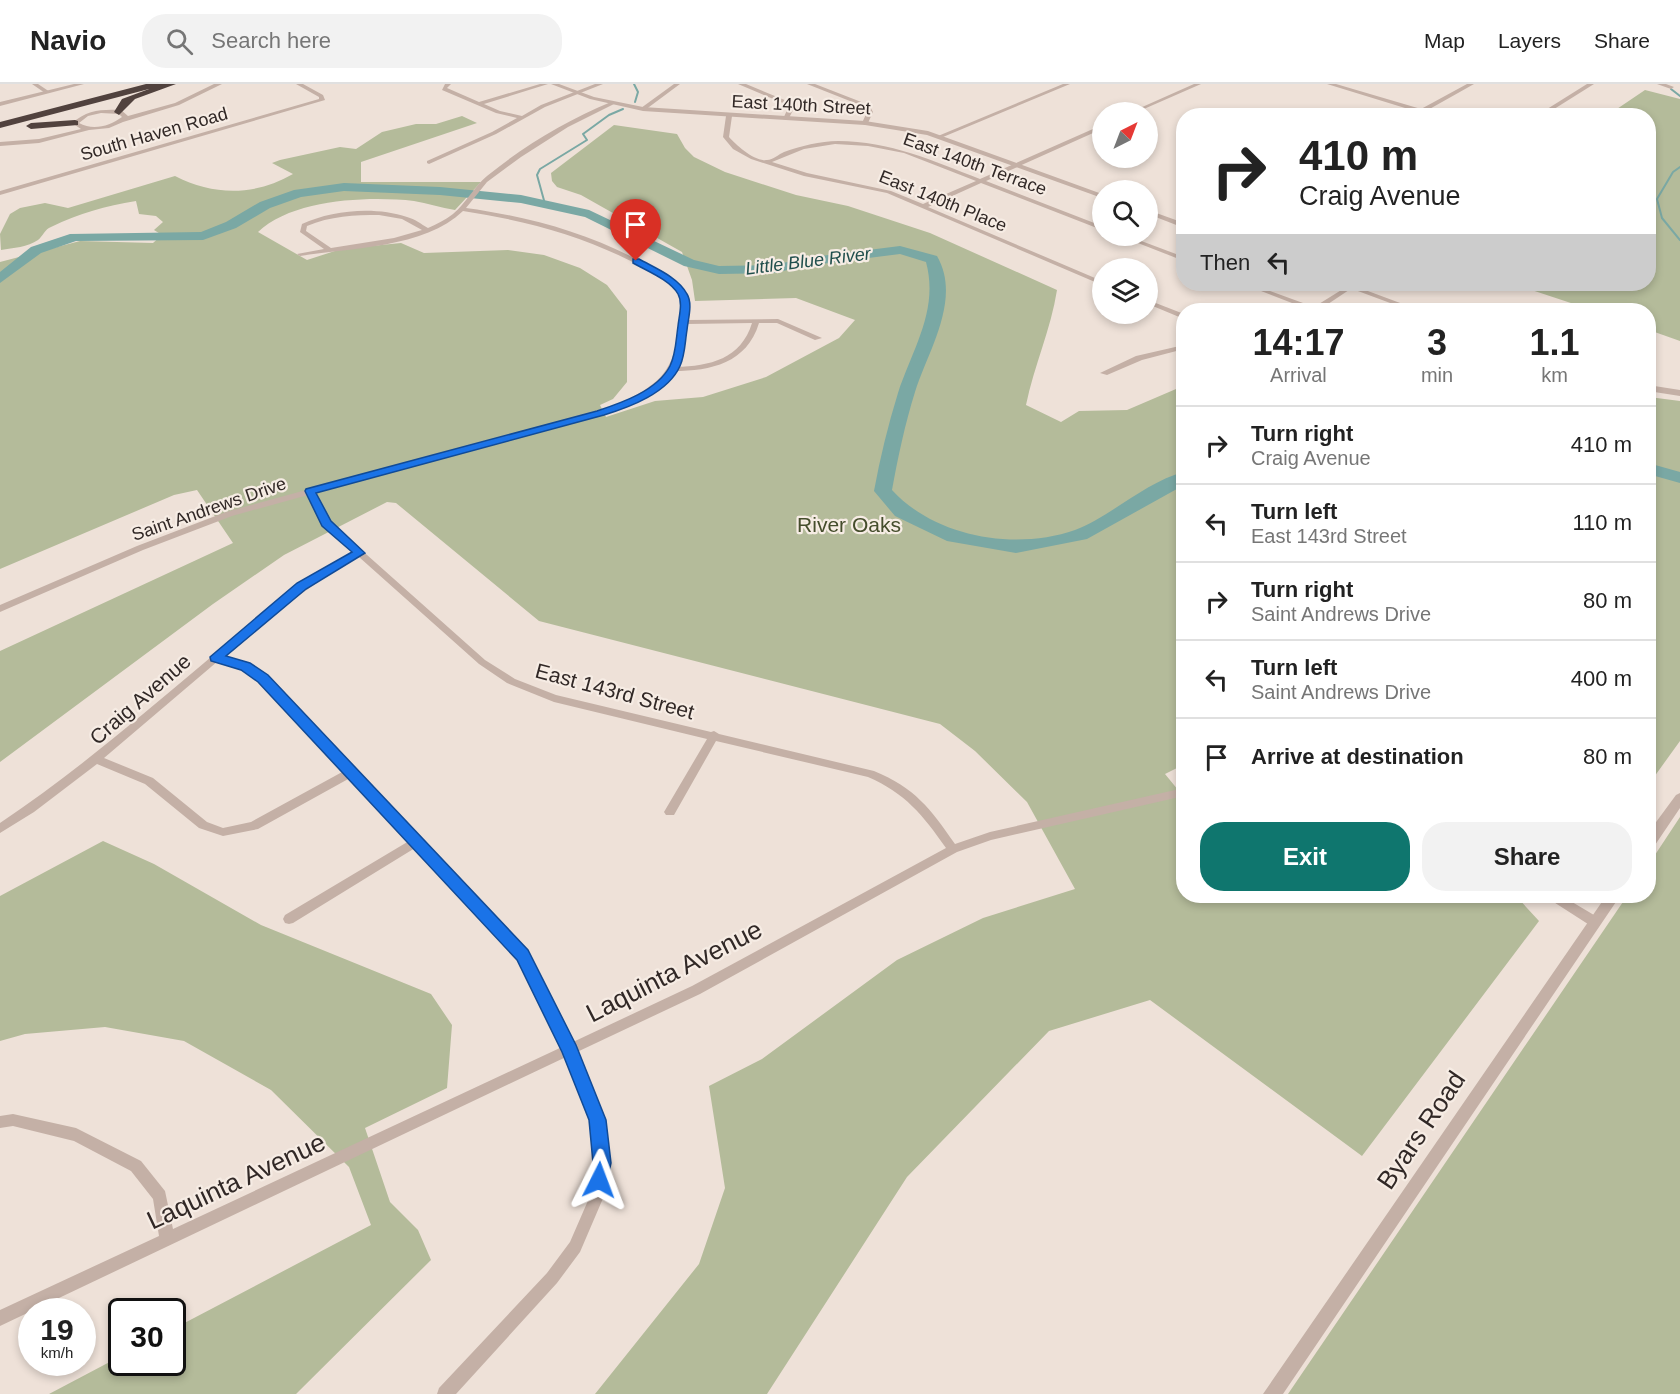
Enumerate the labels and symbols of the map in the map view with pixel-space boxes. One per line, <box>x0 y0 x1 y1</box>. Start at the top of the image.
street label: East 140th Street <box>731 91 871 119</box>
north arrow <box>1092 102 1158 168</box>
street label: South Haven Road <box>78 103 230 165</box>
street label: East 140th Terrace <box>901 129 1049 199</box>
street label: East 140th Place <box>876 166 1010 236</box>
pin <box>610 199 661 261</box>
water label: Little Blue River <box>744 243 873 279</box>
street label: Saint Andrews Drive <box>129 473 289 545</box>
park label: River Oaks <box>797 513 901 536</box>
street label: Craig Avenue <box>85 649 195 749</box>
street label: East 143rd Street <box>533 659 697 723</box>
street label: Laquinta Avenue <box>581 914 767 1028</box>
street label: Byars Road <box>1371 1065 1471 1195</box>
street label: Laquinta Avenue <box>142 1127 330 1235</box>
position arrow <box>567 1148 631 1212</box>
speed limit sign: 30 <box>108 1298 186 1376</box>

